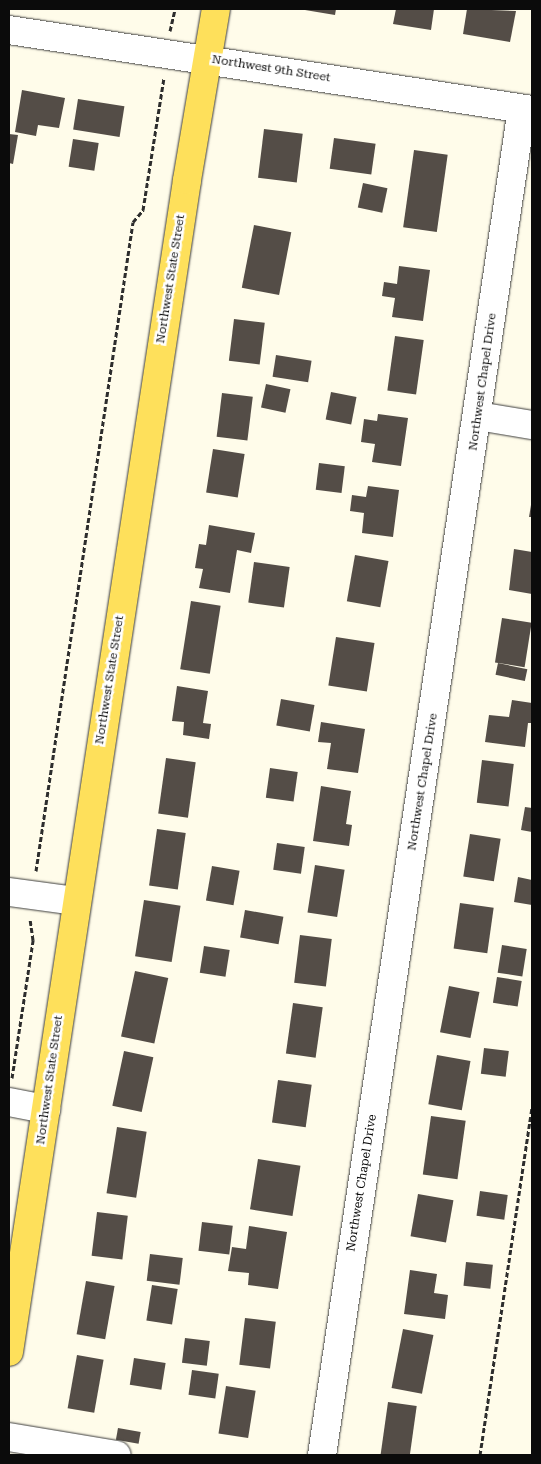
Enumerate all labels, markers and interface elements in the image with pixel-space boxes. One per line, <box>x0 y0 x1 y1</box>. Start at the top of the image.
street label: Northwest 9th Street <box>211 53 331 85</box>
street label: Northwest State Street <box>154 214 188 344</box>
street label: Northwest Chapel Drive <box>466 312 500 452</box>
street label: Northwest State Street <box>93 615 127 745</box>
street label: Northwest Chapel Drive <box>405 712 441 852</box>
street label: Northwest State Street <box>34 1015 66 1145</box>
street label: Northwest Chapel Drive <box>344 1113 380 1253</box>

